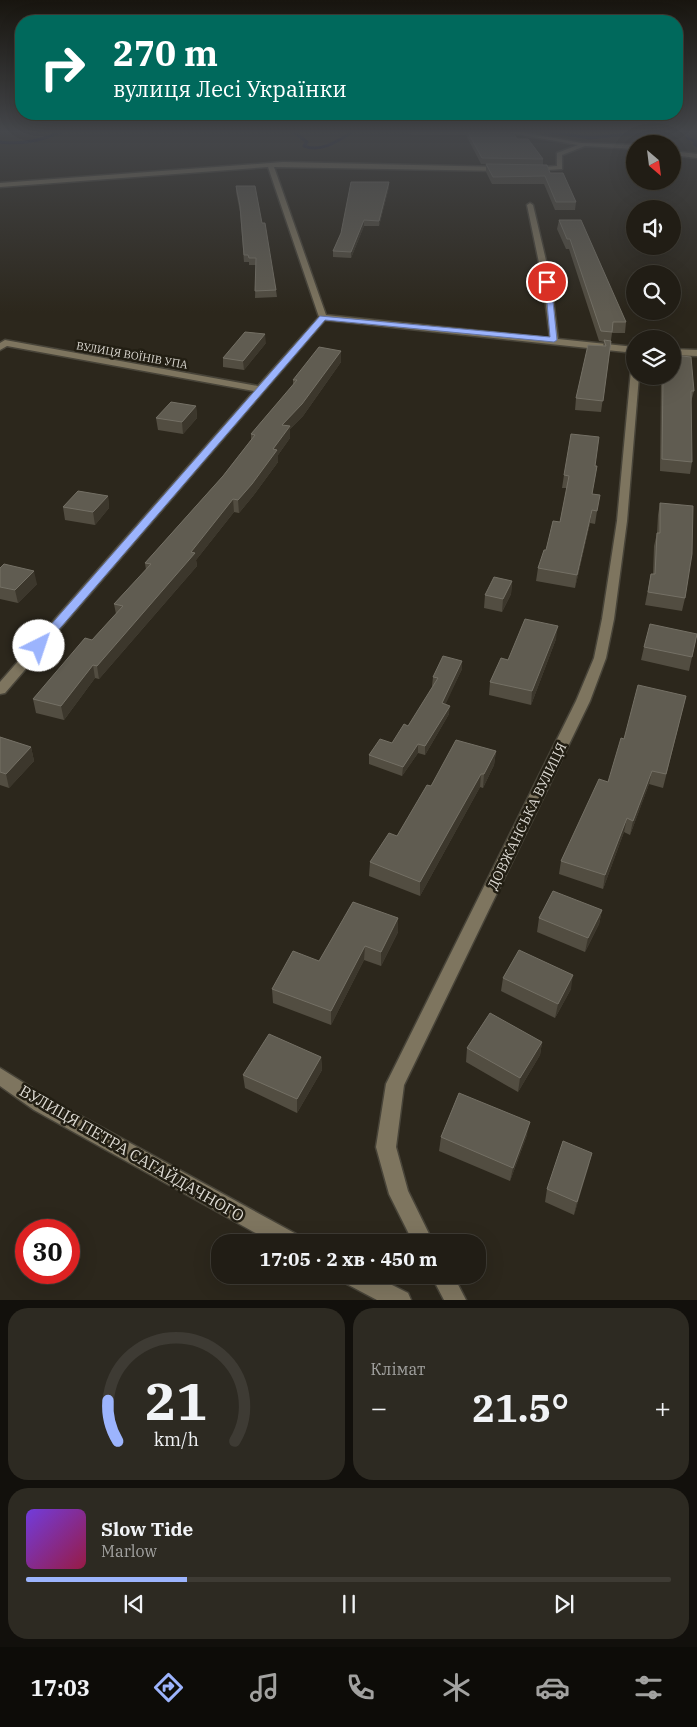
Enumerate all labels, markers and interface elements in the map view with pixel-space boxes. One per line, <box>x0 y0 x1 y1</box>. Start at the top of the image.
text: 270 m <box>113 30 218 76</box>
icon: right <box>30 35 95 100</box>
text: вулиця Лесі Українки <box>113 74 347 103</box>
north arrow <box>626 135 681 190</box>
map controls <box>626 135 681 385</box>
button: sound <box>626 200 681 255</box>
pin <box>526 261 568 303</box>
button: search <box>626 265 681 320</box>
icon: arrive <box>533 268 561 296</box>
button: layers <box>626 330 681 385</box>
street label: ВУЛИЦЯ ВОЇНІВ УПА <box>75 338 189 372</box>
position arrow <box>12.0 619 64.0 671</box>
street label: ДОВЖАНСЬКА ВУЛИЦЯ <box>484 740 570 892</box>
street label: ВУЛИЦЯ ПЕТРА САГАЙДАЧНОГО <box>16 1080 248 1226</box>
speed limit sign: 30 <box>15 1219 80 1284</box>
text: 17:05 · 2 хв · 450 m <box>260 1247 437 1271</box>
text: Клімат <box>371 1359 425 1379</box>
text: 21 <box>145 1367 207 1434</box>
text: 21.5° <box>472 1383 569 1432</box>
text: − <box>371 1389 387 1426</box>
text: + <box>654 1389 671 1426</box>
text: km/h <box>154 1428 199 1451</box>
text: Slow Tide <box>101 1517 193 1541</box>
text: Marlow <box>101 1541 157 1561</box>
icon: previous <box>120 1590 148 1618</box>
icon: pause <box>335 1590 363 1618</box>
icon: next <box>550 1590 578 1618</box>
icon: directions <box>151 1670 186 1705</box>
icon: music <box>247 1670 282 1705</box>
icon: phone <box>343 1670 378 1705</box>
icon: climate <box>439 1670 474 1705</box>
icon: car <box>535 1670 570 1705</box>
icon: filters <box>631 1670 666 1705</box>
text: 17:03 <box>31 1673 90 1702</box>

